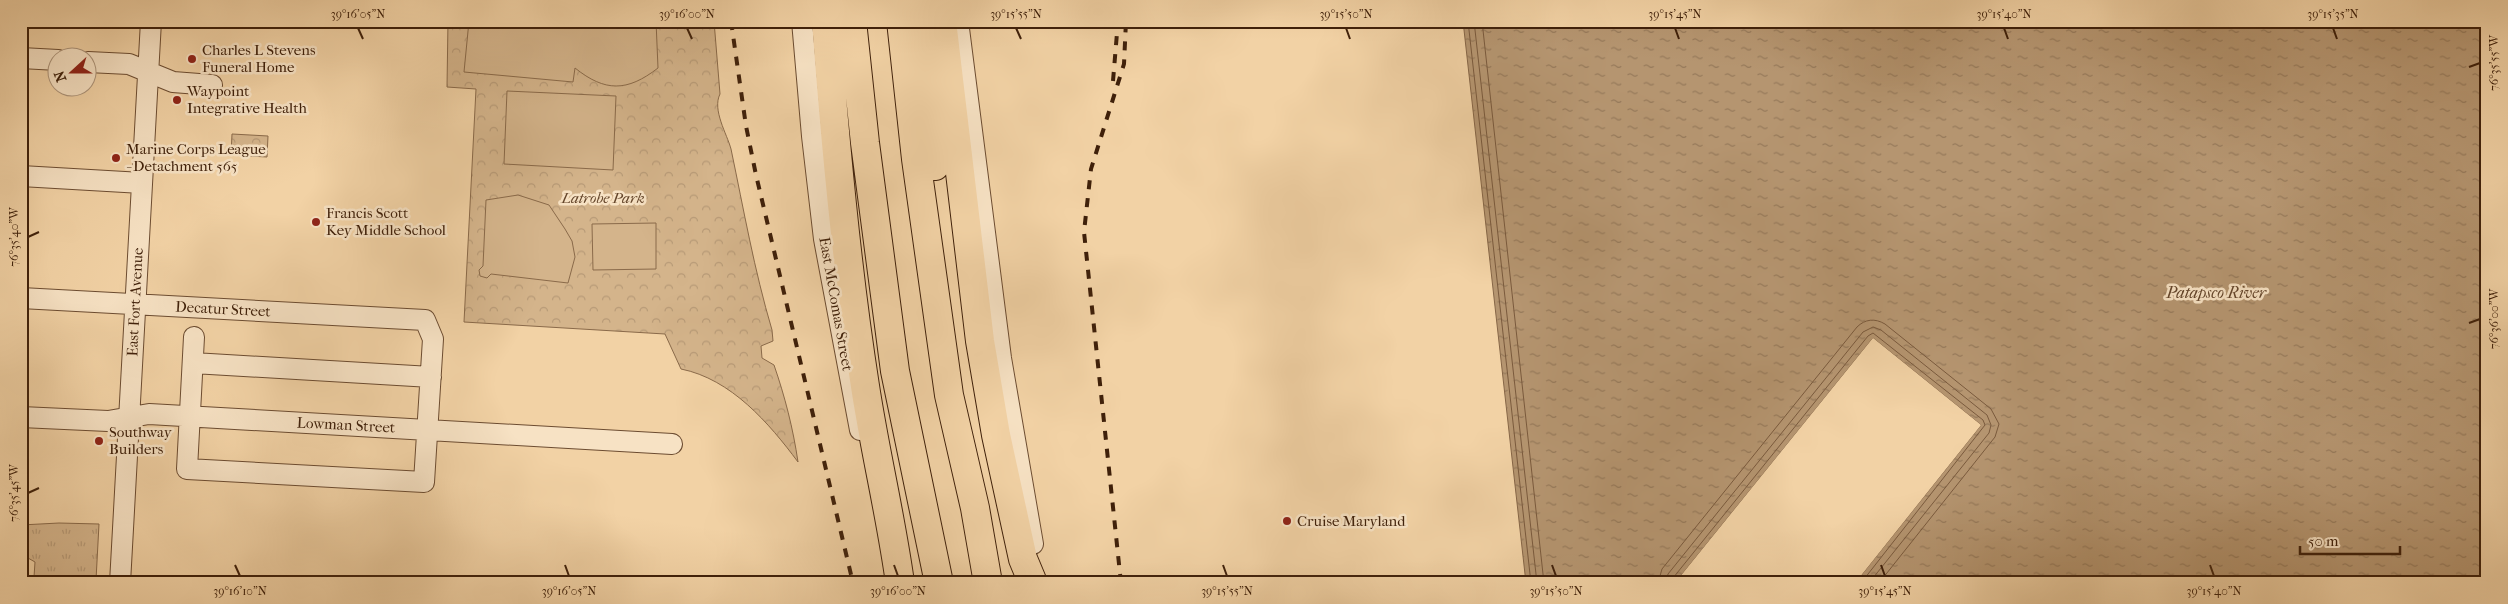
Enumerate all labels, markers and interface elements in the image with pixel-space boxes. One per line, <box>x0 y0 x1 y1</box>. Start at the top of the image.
text: 39°16'05"N <box>331 7 385 21</box>
text: 39°16'00"N <box>659 7 715 21</box>
text: 39°15'55"N <box>990 7 1042 21</box>
text: 39°15'50"N <box>1319 7 1373 21</box>
text: 39°15'45"N <box>1648 7 1702 21</box>
text: 39°15'40"N <box>1976 7 2032 21</box>
text: 39°15'35"N <box>2307 7 2359 21</box>
text: 76°35'55"W <box>2487 34 2501 91</box>
place label: Charles L Stevens Funeral Home <box>202 41 316 76</box>
north arrow <box>48 48 98 98</box>
marker: Charles L Stevens Funeral Home <box>186 53 198 65</box>
text: N <box>50 68 70 84</box>
place label: Waypoint Integrative Health <box>186 82 307 117</box>
marker: Waypoint Integrative Health <box>171 94 183 106</box>
place label: Marine Corps League - Detachment 565 <box>126 140 266 175</box>
marker: Marine Corps League - Detachment 565 <box>110 152 122 164</box>
park label: Latrobe Park <box>560 189 645 207</box>
place label: Francis Scott Key Middle School <box>326 204 446 239</box>
text: 76°35'40"W <box>7 206 21 267</box>
marker: Francis Scott Key Middle School <box>310 216 322 228</box>
street label: East McComas Street <box>815 236 857 373</box>
street label: East Fort Avenue <box>123 246 147 357</box>
water label: Patapsco River <box>2165 283 2268 302</box>
text: 76°36'00"W <box>2487 288 2501 349</box>
street label: Decatur Street <box>175 298 272 321</box>
street label: Lowman Street <box>296 413 396 437</box>
place label: Southway Builders <box>109 423 173 458</box>
marker: Southway Builders <box>93 435 105 447</box>
text: 76°35'45"W <box>7 463 21 522</box>
place label: Cruise Maryland <box>1297 512 1406 530</box>
marker: Cruise Maryland <box>1281 515 1293 527</box>
scale bar <box>2300 524 2400 556</box>
text: 50 m <box>2308 532 2339 550</box>
text: 39°16'10"N <box>213 584 267 598</box>
text: 39°16'05"N <box>542 584 596 598</box>
text: 39°16'00"N <box>870 584 926 598</box>
text: 39°15'55"N <box>1201 584 1253 598</box>
text: 39°15'50"N <box>1529 584 1583 598</box>
text: 39°15'45"N <box>1858 584 1912 598</box>
text: 39°15'40"N <box>2186 584 2242 598</box>

